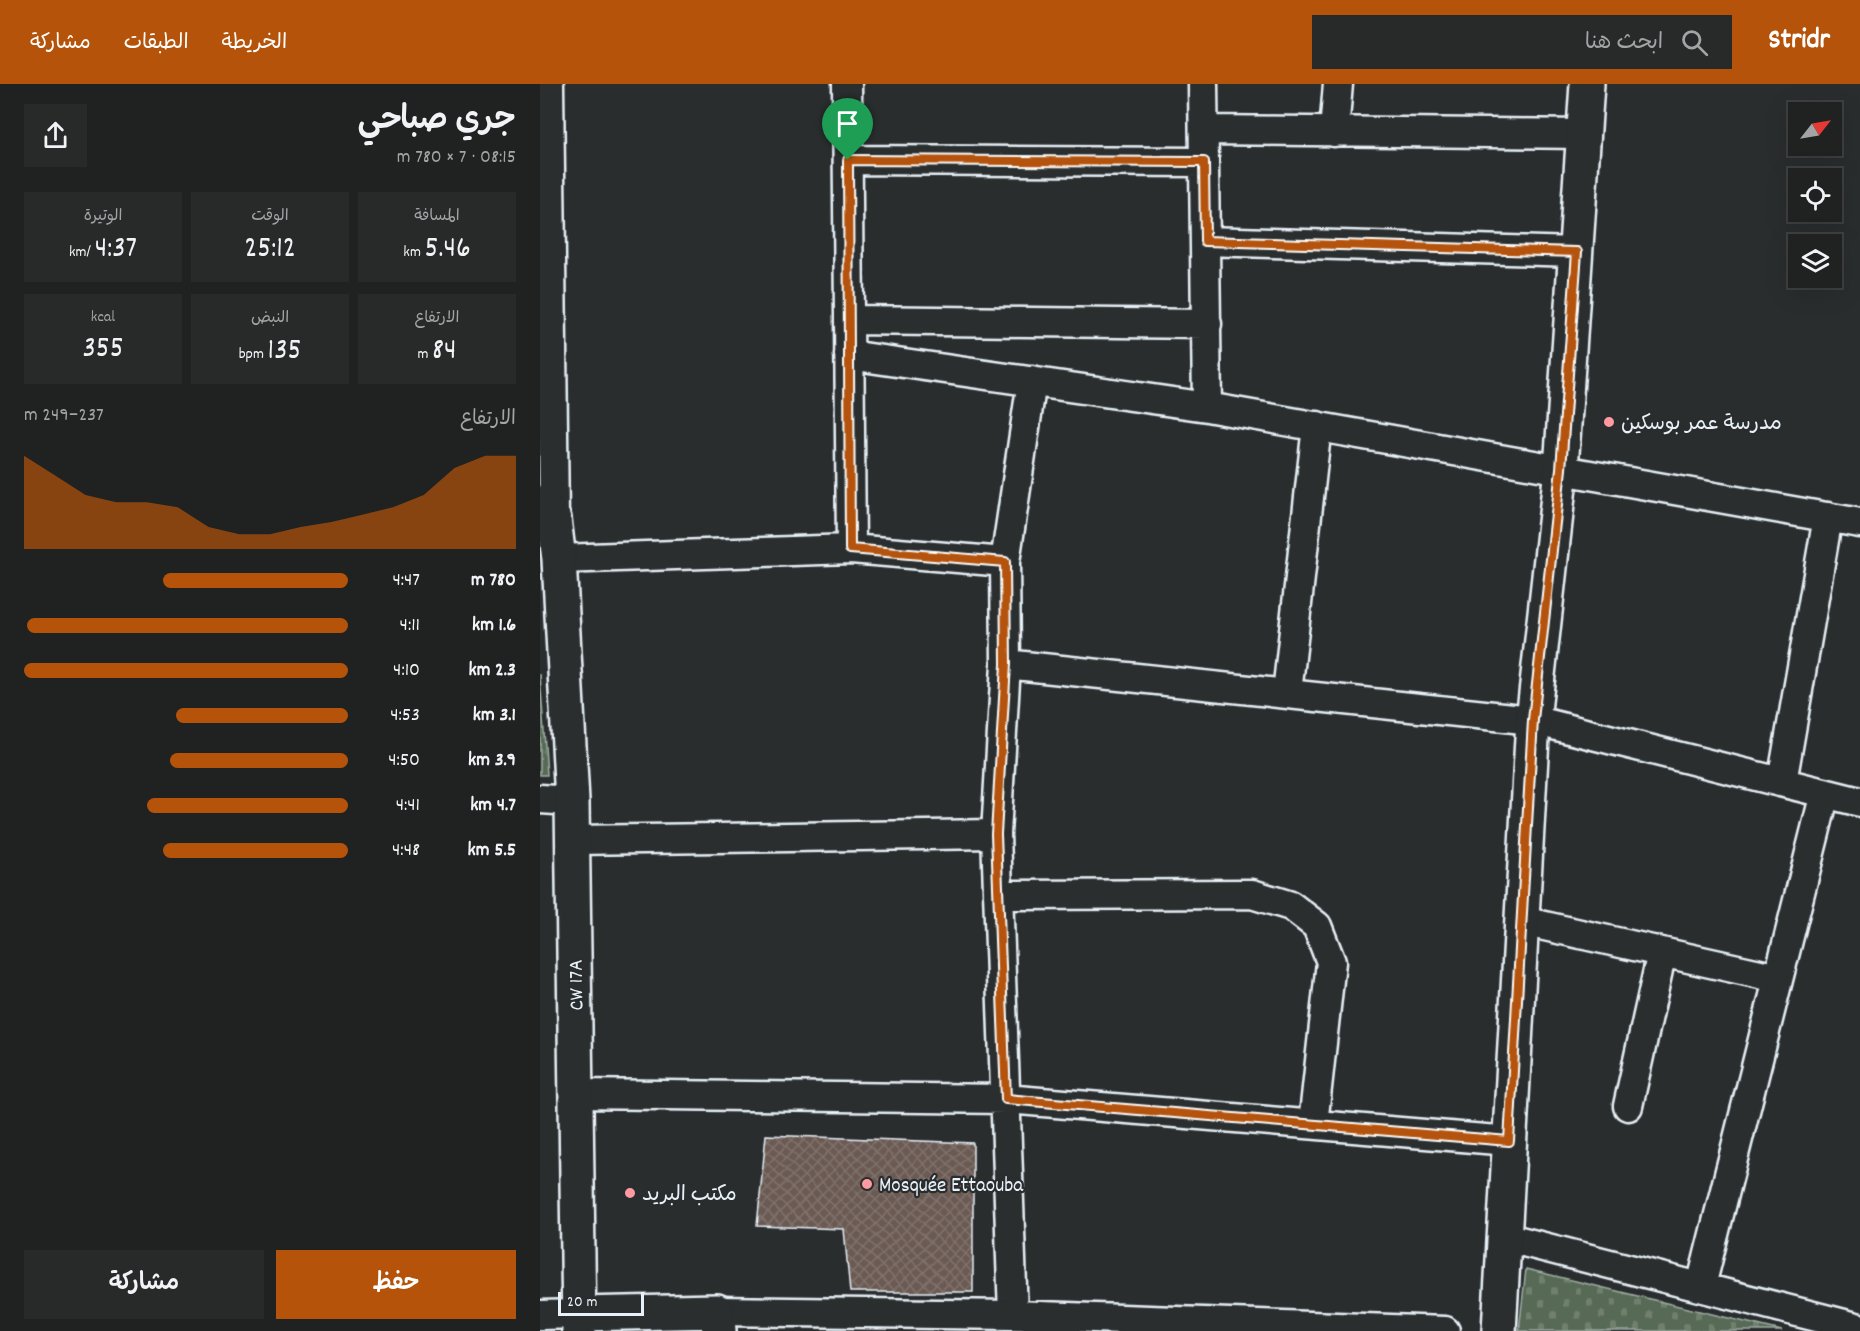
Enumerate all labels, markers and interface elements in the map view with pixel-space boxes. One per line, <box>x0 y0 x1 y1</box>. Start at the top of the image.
search box <box>1312 15 1732 69</box>
text: Stridr <box>1768 22 1830 62</box>
icon: search <box>1678 26 1711 59</box>
text: ابحث هنا <box>1585 28 1663 59</box>
text: مشاركة <box>30 29 91 59</box>
text: الطبقات <box>124 29 189 59</box>
text: الخريطة <box>222 29 287 59</box>
text: جري صباحي <box>358 98 516 145</box>
pin <box>822 98 873 160</box>
north arrow <box>1788 102 1842 156</box>
map controls <box>1788 102 1842 288</box>
button: share <box>24 104 87 167</box>
icon: arrive <box>831 107 864 140</box>
text: 08:15 · 7 × 780 m <box>397 144 516 172</box>
button: locate <box>1788 168 1842 222</box>
text: الوتيرة <box>84 205 122 228</box>
text: الوقت <box>251 205 289 228</box>
text: المسافة <box>414 205 460 228</box>
text: 4:37 <box>95 229 137 272</box>
text: 25:12 <box>244 229 296 272</box>
text: 5.46 <box>425 229 471 272</box>
button: layers <box>1788 234 1842 288</box>
text: /km <box>69 241 95 264</box>
text: km <box>403 241 425 264</box>
text: kcal <box>91 306 115 329</box>
text: النبض <box>251 307 289 330</box>
text: الارتفاع <box>415 307 459 330</box>
text: 355 <box>82 329 124 372</box>
text: 135 <box>268 331 301 374</box>
text: 84 <box>432 331 457 374</box>
text: bpm <box>239 343 268 366</box>
text: m <box>417 343 432 366</box>
text: 237–249 m <box>24 402 104 430</box>
text: الارتفاع <box>460 406 516 434</box>
place label: مدرسة عمر بوسكين <box>1621 410 1782 440</box>
marker: مدرسة عمر بوسكين <box>1602 415 1616 429</box>
text: 4:47 <box>392 567 420 595</box>
text: 780 m <box>471 567 516 595</box>
text: 4:11 <box>400 612 420 640</box>
text: 1.6 km <box>472 612 516 640</box>
text: 4:10 <box>393 657 420 685</box>
text: 2.3 km <box>469 657 516 685</box>
text: 4:53 <box>390 702 420 730</box>
text: 3.1 km <box>473 702 516 730</box>
text: 4:50 <box>388 747 420 775</box>
text: 3.9 km <box>468 747 516 775</box>
text: 4:41 <box>396 792 420 820</box>
text: 4.7 km <box>470 792 516 820</box>
text: 4:48 <box>392 837 420 865</box>
text: 5.5 km <box>468 837 516 865</box>
street label: CW 17A <box>563 959 593 1011</box>
place label: Mosquée Ettaouba <box>879 1172 1024 1202</box>
marker: Mosquée Ettaouba <box>860 1177 874 1191</box>
place label: مكتب البريد <box>642 1181 737 1211</box>
marker: مكتب البريد <box>623 1186 637 1200</box>
button: مشاركة <box>24 1250 264 1319</box>
button: حفظ <box>276 1250 516 1319</box>
scale bar <box>558 1289 644 1316</box>
text: 20 m <box>567 1291 597 1314</box>

